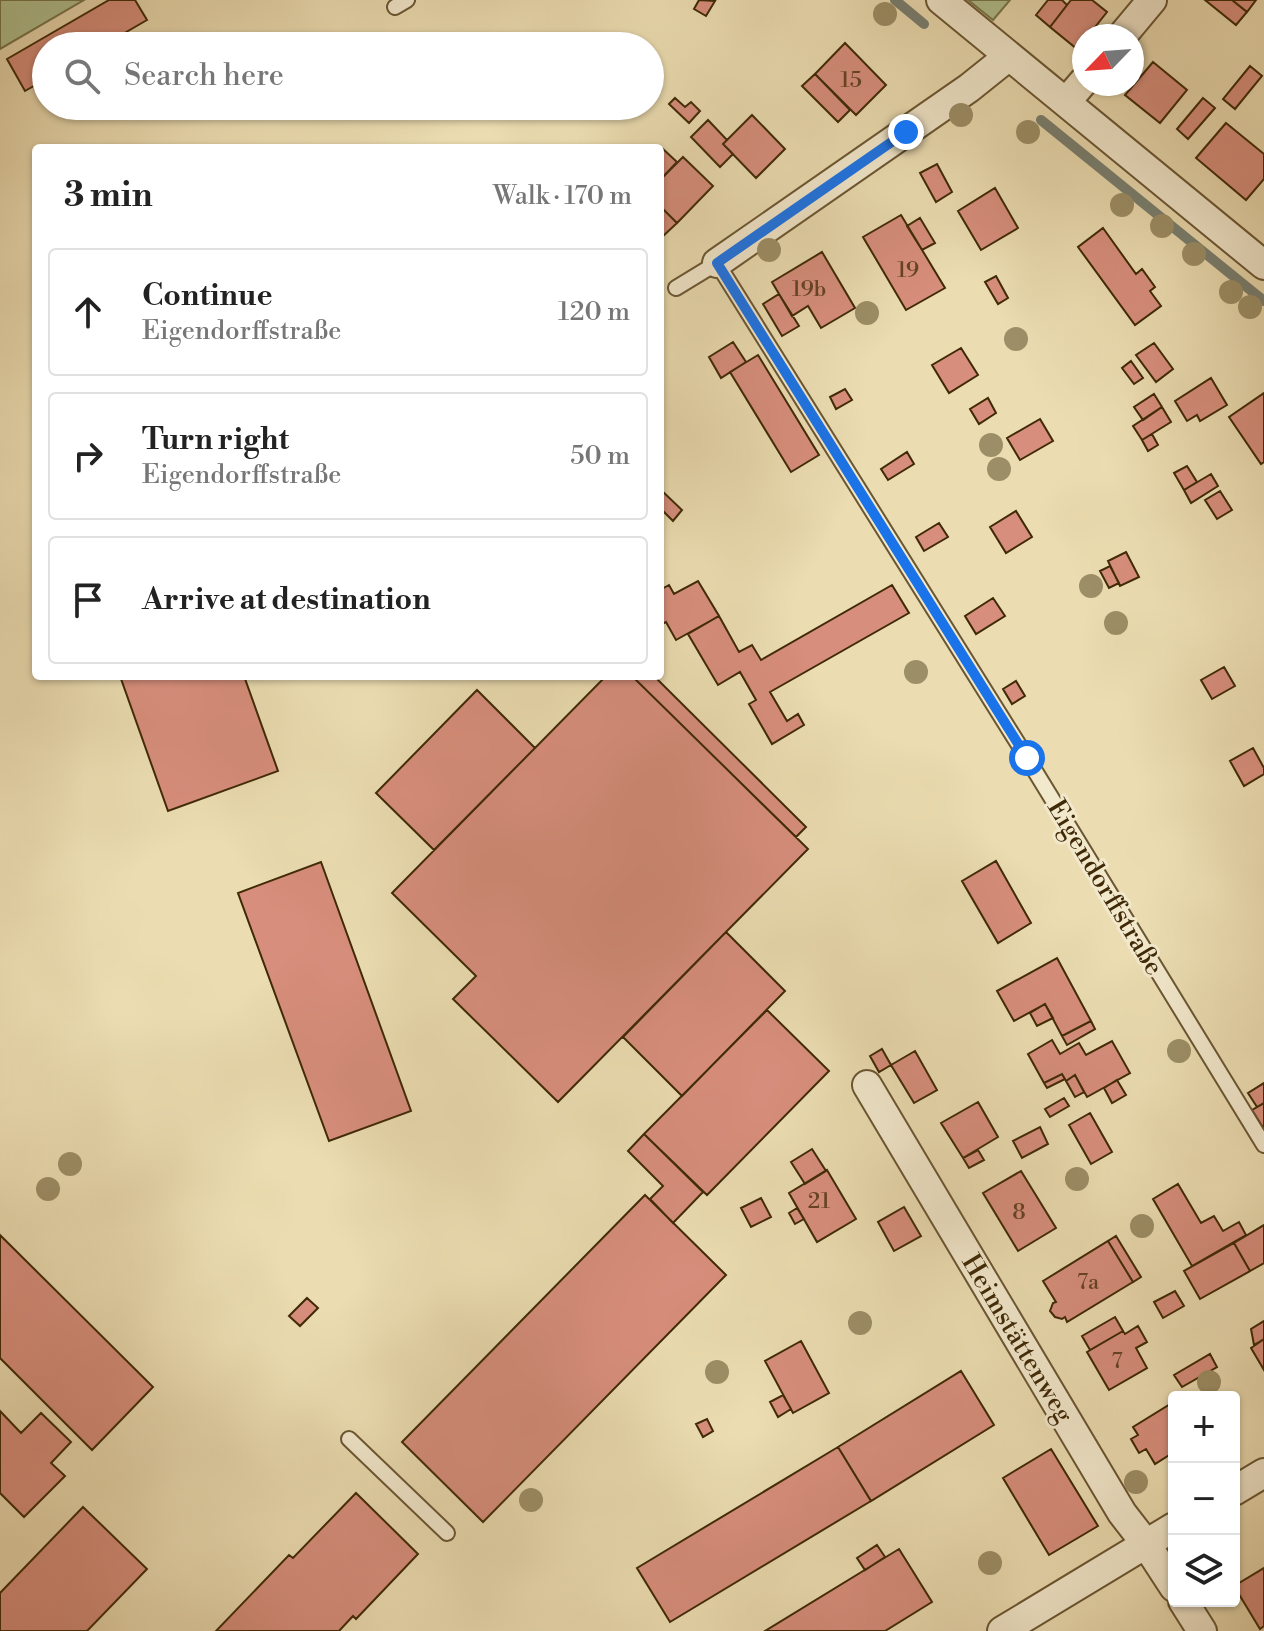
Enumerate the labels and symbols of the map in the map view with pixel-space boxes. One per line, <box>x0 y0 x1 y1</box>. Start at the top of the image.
north arrow <box>1072 24 1144 96</box>
house number: 15 <box>840 67 862 94</box>
route end <box>888 114 924 150</box>
house number: 19 <box>897 257 919 284</box>
house number: 19b <box>792 276 826 303</box>
route start <box>1009 740 1045 776</box>
street label: Eigendorffstraße <box>1040 794 1170 981</box>
house number: 21 <box>808 1188 831 1215</box>
house number: 8 <box>1012 1199 1026 1226</box>
street label: Heimstättenweg <box>954 1248 1080 1429</box>
house number: 7a <box>1077 1269 1100 1296</box>
house number: 7 <box>1111 1348 1123 1375</box>

